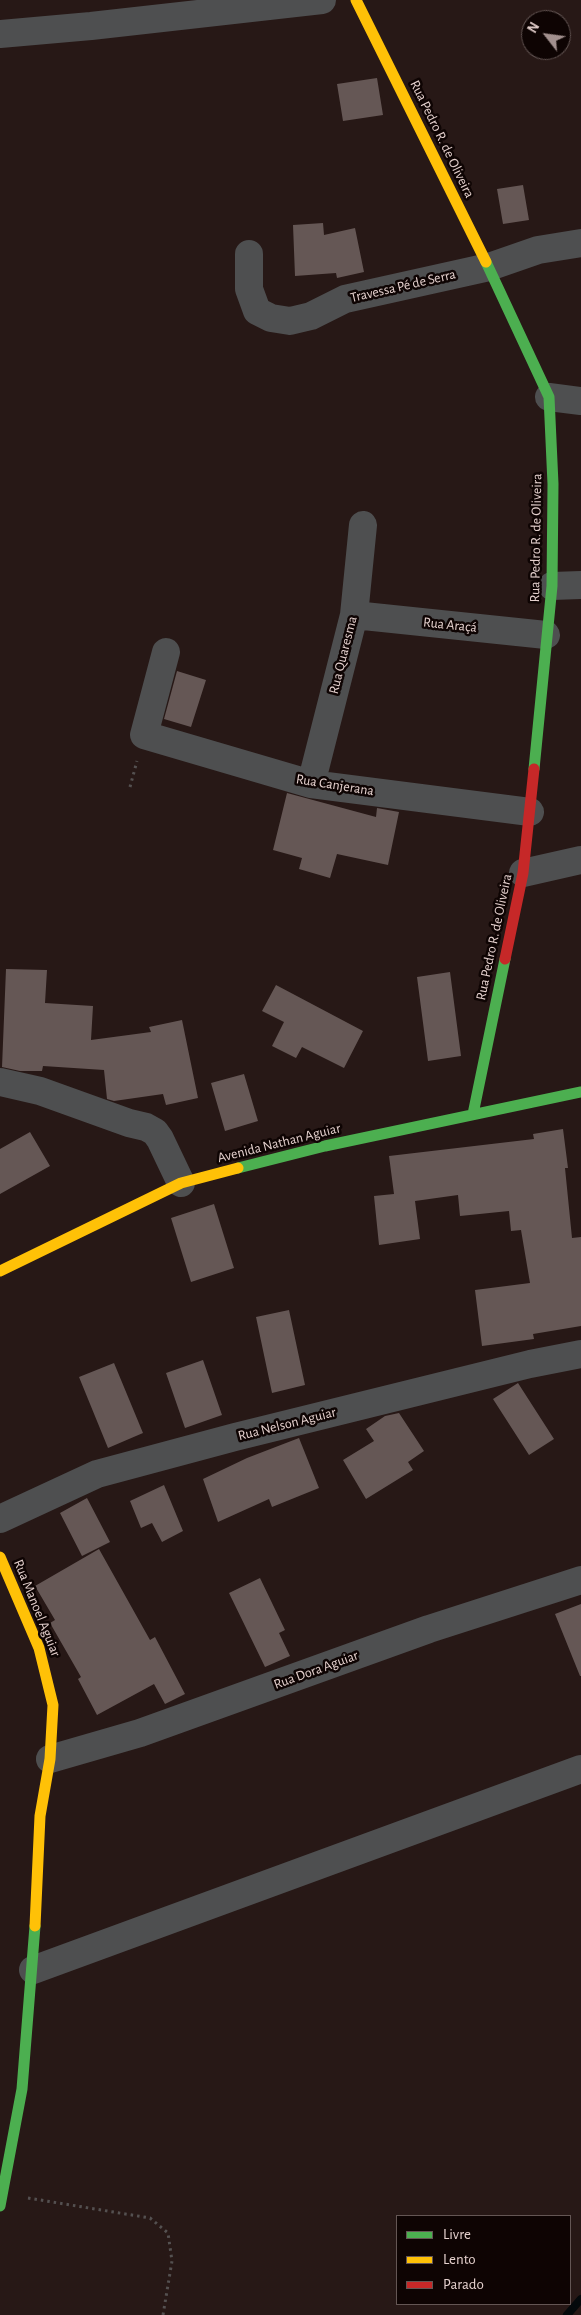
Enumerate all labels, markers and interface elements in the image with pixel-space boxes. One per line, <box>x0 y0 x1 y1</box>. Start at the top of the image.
north arrow <box>521 10 571 60</box>
text: N <box>525 20 542 36</box>
street label: Rua Pedro R. de Oliveira <box>406 77 478 201</box>
street label: Travessa Pé de Serra <box>349 266 457 306</box>
street label: Rua Pedro R. de Oliveira <box>526 473 546 603</box>
street label: Rua Quaresma <box>325 614 361 696</box>
street label: Rua Araçá <box>422 614 478 636</box>
street label: Rua Canjerana <box>295 771 375 799</box>
street label: Rua Pedro R. de Oliveira <box>472 872 516 1002</box>
street label: Avenida Nathan Aguiar <box>216 1120 342 1166</box>
street label: Rua Nelson Aguiar <box>236 1404 338 1444</box>
street label: Rua Manoel Aguiar <box>10 1557 64 1659</box>
street label: Rua Dora Aguiar <box>271 1647 361 1693</box>
legend <box>396 2215 571 2305</box>
text: Livre <box>443 2227 471 2242</box>
text: Lento <box>443 2252 476 2267</box>
text: Parado <box>443 2277 484 2292</box>

